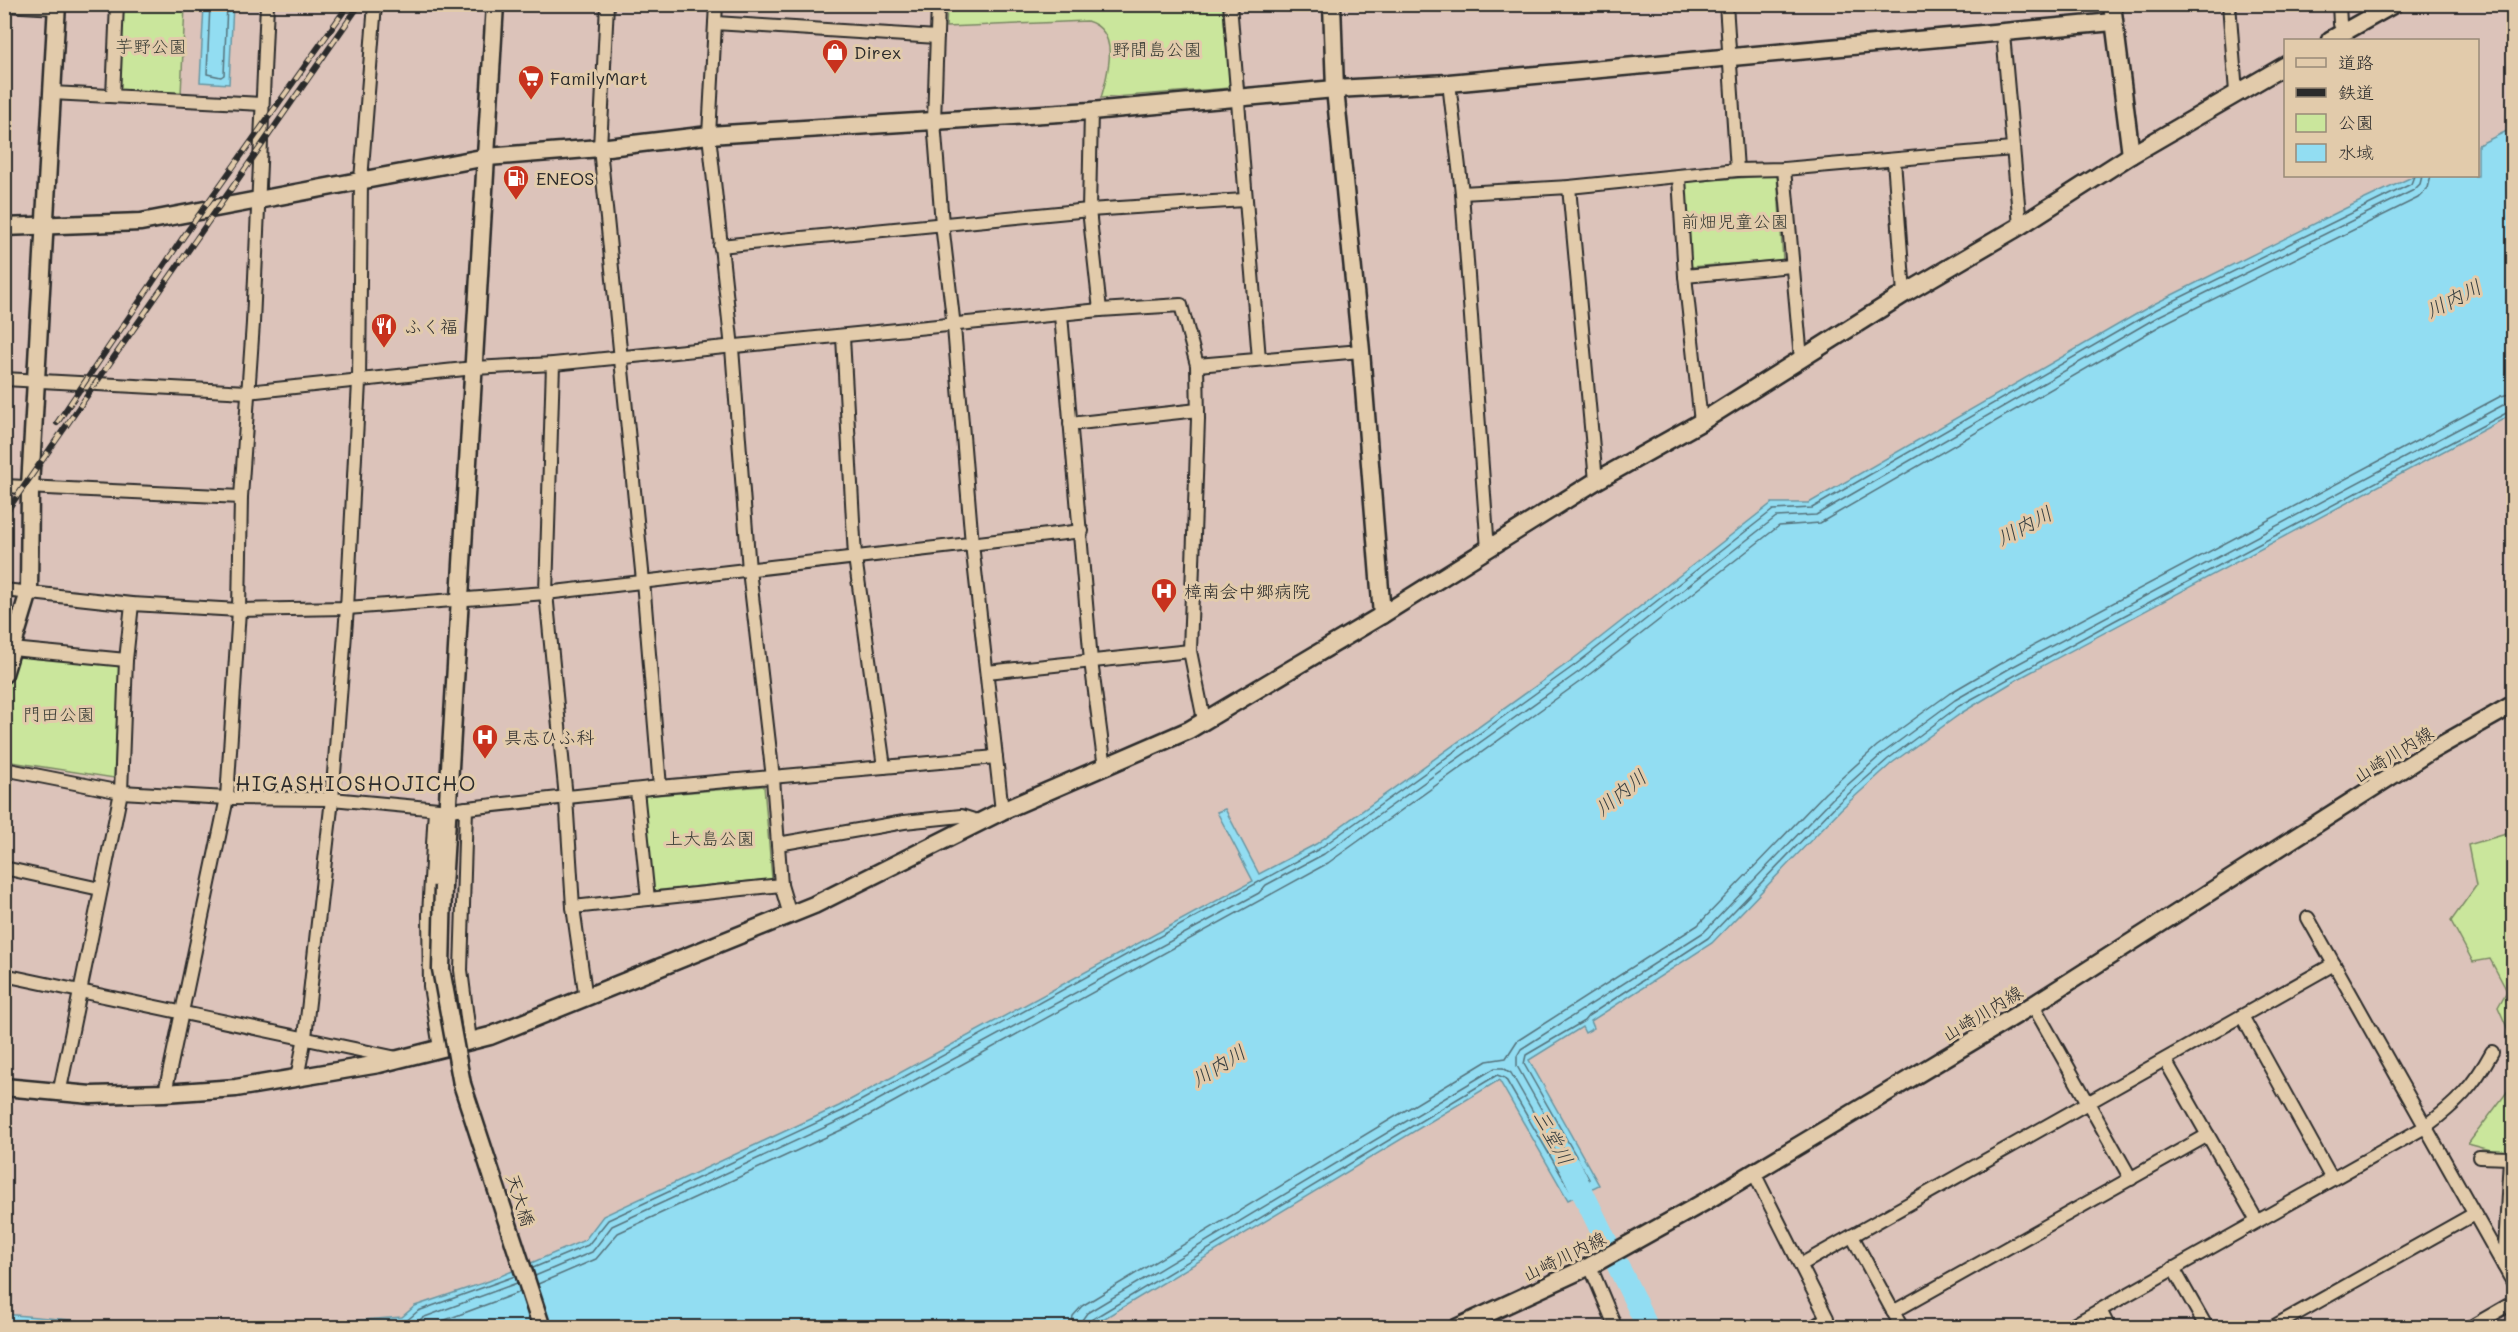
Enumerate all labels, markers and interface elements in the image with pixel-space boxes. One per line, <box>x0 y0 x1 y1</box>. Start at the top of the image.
park label: 芋野公園 <box>115 34 187 58</box>
shop icon: Direx <box>820 37 850 75</box>
park label: 野間島公園 <box>1112 37 1202 61</box>
legend <box>2284 39 2479 177</box>
place label: Direx <box>854 40 901 64</box>
text: 道路 <box>2338 50 2374 74</box>
supermarket icon: FamilyMart <box>516 63 546 101</box>
place label: FamilyMart <box>550 66 648 90</box>
text: 鉄道 <box>2338 80 2374 104</box>
text: 公園 <box>2338 110 2374 134</box>
text: 水域 <box>2338 140 2374 164</box>
fuel station icon: ENEOS <box>501 163 531 201</box>
place label: ENEOS <box>536 166 594 190</box>
park label: 前畑児童公園 <box>1681 209 1789 233</box>
water label: 川内川 <box>2420 273 2486 323</box>
restaurant icon: ふく福 <box>369 311 399 349</box>
place label: ふく福 <box>404 314 458 338</box>
water label: 川内川 <box>1991 499 2057 551</box>
hospital icon: 樟南会中郷病院 <box>1149 576 1179 614</box>
place label: 樟南会中郷病院 <box>1184 579 1310 603</box>
park label: 門田公園 <box>23 702 95 726</box>
street label: 山崎川内線 <box>2348 720 2438 788</box>
hospital icon: 具志ひふ科 <box>470 722 500 760</box>
place label: 具志ひふ科 <box>504 725 594 749</box>
water label: 川内川 <box>1589 763 1651 821</box>
district label: HIGASHIOSHOJICHO <box>235 769 477 796</box>
park label: 上大島公園 <box>665 826 755 850</box>
street label: 山崎川内線 <box>1937 980 2027 1046</box>
water label: 川内川 <box>1186 1038 1250 1092</box>
water label: 三堂川 <box>1528 1104 1580 1170</box>
street label: 天大橋 <box>501 1171 541 1229</box>
street label: 山崎川内線 <box>1518 1225 1610 1287</box>

